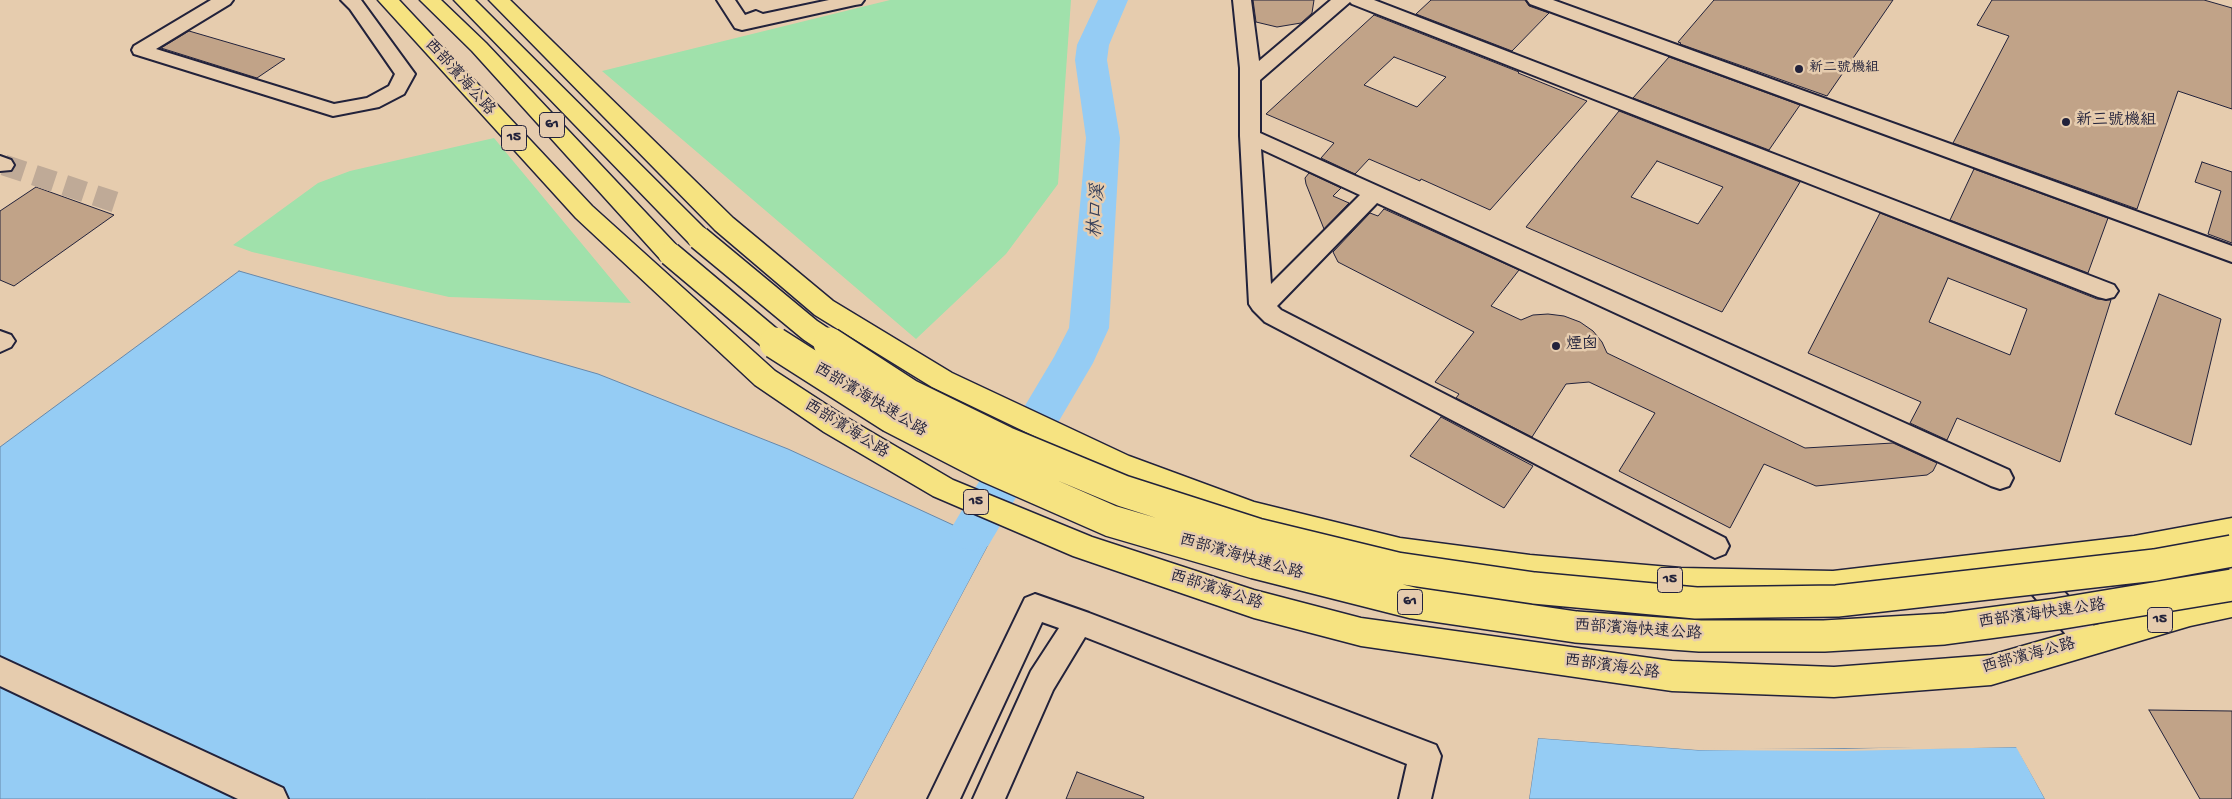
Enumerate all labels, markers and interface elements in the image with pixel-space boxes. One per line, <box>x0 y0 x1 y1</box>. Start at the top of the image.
street label: 西部濱海公路 <box>420 36 498 120</box>
place label: 新二號機組 <box>1809 61 1879 77</box>
marker: 新二號機組 <box>1793 63 1805 75</box>
road number: 61 <box>540 112 564 138</box>
place label: 新三號機組 <box>2076 112 2156 132</box>
marker: 新三號機組 <box>2060 116 2072 128</box>
road number: 15 <box>502 126 526 150</box>
water label: 林口溪 <box>1085 183 1111 239</box>
place label: 煙囪 <box>1566 336 1598 356</box>
marker: 煙囪 <box>1550 340 1562 352</box>
street label: 西部濱海快速公路 <box>810 360 930 442</box>
street label: 西部濱海公路 <box>800 396 892 464</box>
road number: 15 <box>964 490 988 514</box>
street label: 西部濱海快速公路 <box>1177 531 1305 585</box>
street label: 西部濱海公路 <box>1167 567 1265 615</box>
road number: 15 <box>1658 568 1682 592</box>
road number: 61 <box>1398 590 1422 614</box>
street label: 西部濱海快速公路 <box>1977 597 2107 633</box>
road number: 15 <box>2148 608 2172 632</box>
street label: 西部濱海快速公路 <box>1573 617 1703 645</box>
street label: 西部濱海公路 <box>1980 635 2078 679</box>
street label: 西部濱海公路 <box>1563 652 1661 684</box>

